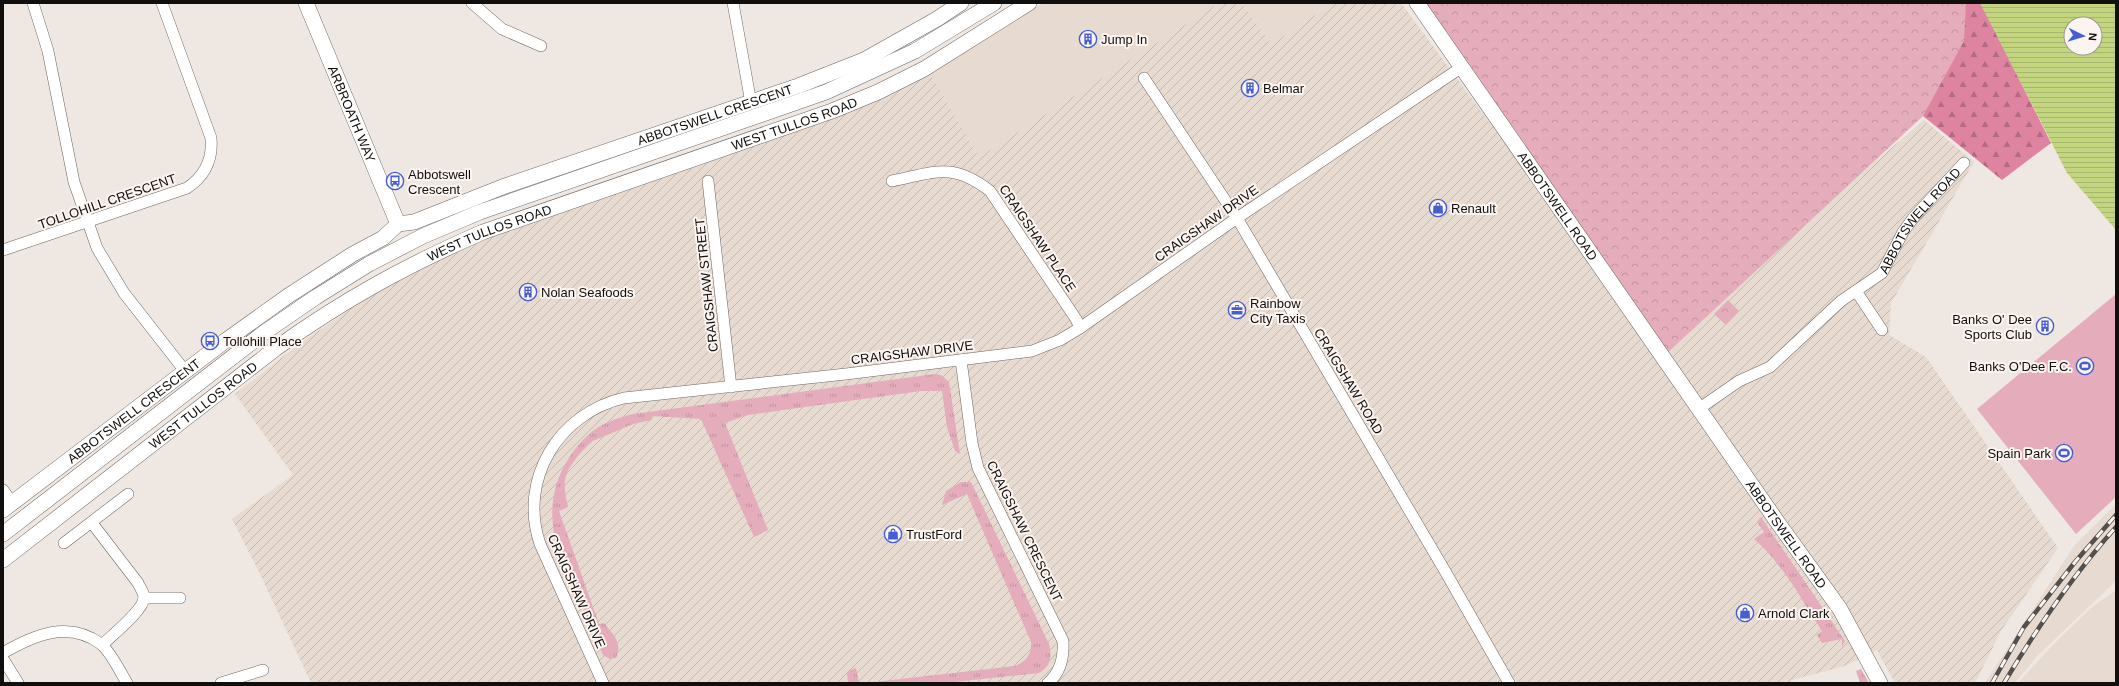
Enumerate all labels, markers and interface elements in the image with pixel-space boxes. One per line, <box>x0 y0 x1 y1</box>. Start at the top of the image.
north arrow <box>2063 16 2103 56</box>
building icon: Jump In <box>1078 29 1098 49</box>
place label: Jump In <box>1101 32 1147 47</box>
text: N <box>2087 32 2099 41</box>
street label: ARBROATH WAY <box>325 63 379 165</box>
building icon: Belmar <box>1240 78 1260 98</box>
street label: ABBOTSWELL CRESCENT <box>635 81 794 148</box>
place label: Belmar <box>1263 81 1305 96</box>
street label: WEST TULLOS ROAD <box>730 94 860 153</box>
street label: ABBOTSWELL ROAD <box>1515 149 1600 263</box>
street label: ABBOTSWELL ROAD <box>1876 165 1964 276</box>
place label: Abbotswell Crescent <box>408 167 471 197</box>
street label: TOLLOHILL CRESCENT <box>36 171 178 232</box>
bus stop icon: Abbotswell Crescent <box>385 171 405 191</box>
street label: CRAIGSHAW PLACE <box>996 182 1079 295</box>
street label: CRAIGSHAW DRIVE <box>1152 182 1261 265</box>
shop icon: Renault <box>1428 198 1448 218</box>
place label: Renault <box>1451 201 1496 216</box>
street label: WEST TULLOS ROAD <box>425 202 554 265</box>
street label: CRAIGSHAW STREET <box>692 217 721 353</box>
building icon: Nolan Seafoods <box>518 282 538 302</box>
place label: Nolan Seafoods <box>541 285 634 300</box>
place label: Rainbow City Taxis <box>1250 296 1306 326</box>
office icon: Rainbow City Taxis <box>1227 300 1247 320</box>
place label: Banks O' Dee Sports Club <box>1952 312 2032 342</box>
building icon: Banks O' Dee Sports Club <box>2035 316 2055 336</box>
street label: CRAIGSHAW ROAD <box>1311 326 1386 437</box>
bus stop icon: Tollohill Place <box>200 331 220 351</box>
place label: Tollohill Place <box>223 334 302 349</box>
street label: CRAIGSHAW DRIVE <box>850 338 974 367</box>
street label: ABBOTSWELL CRESCENT <box>64 356 203 466</box>
sports icon: Banks O'Dee F.C. <box>2075 356 2095 376</box>
street label: WEST TULLOS ROAD <box>146 359 260 452</box>
place label: Banks O'Dee F.C. <box>1969 359 2072 374</box>
sports icon: Spain Park <box>2054 443 2074 463</box>
place label: Spain Park <box>1987 446 2051 461</box>
street label: CRAIGSHAW CRESCENT <box>984 458 1065 604</box>
street label: ABBOTSWELL ROAD <box>1743 478 1830 591</box>
shop icon: TrustFord <box>883 524 903 544</box>
place label: TrustFord <box>906 527 962 542</box>
street label: CRAIGSHAW DRIVE <box>545 532 609 651</box>
shop icon: Arnold Clark <box>1735 603 1755 623</box>
place label: Arnold Clark <box>1758 606 1830 621</box>

